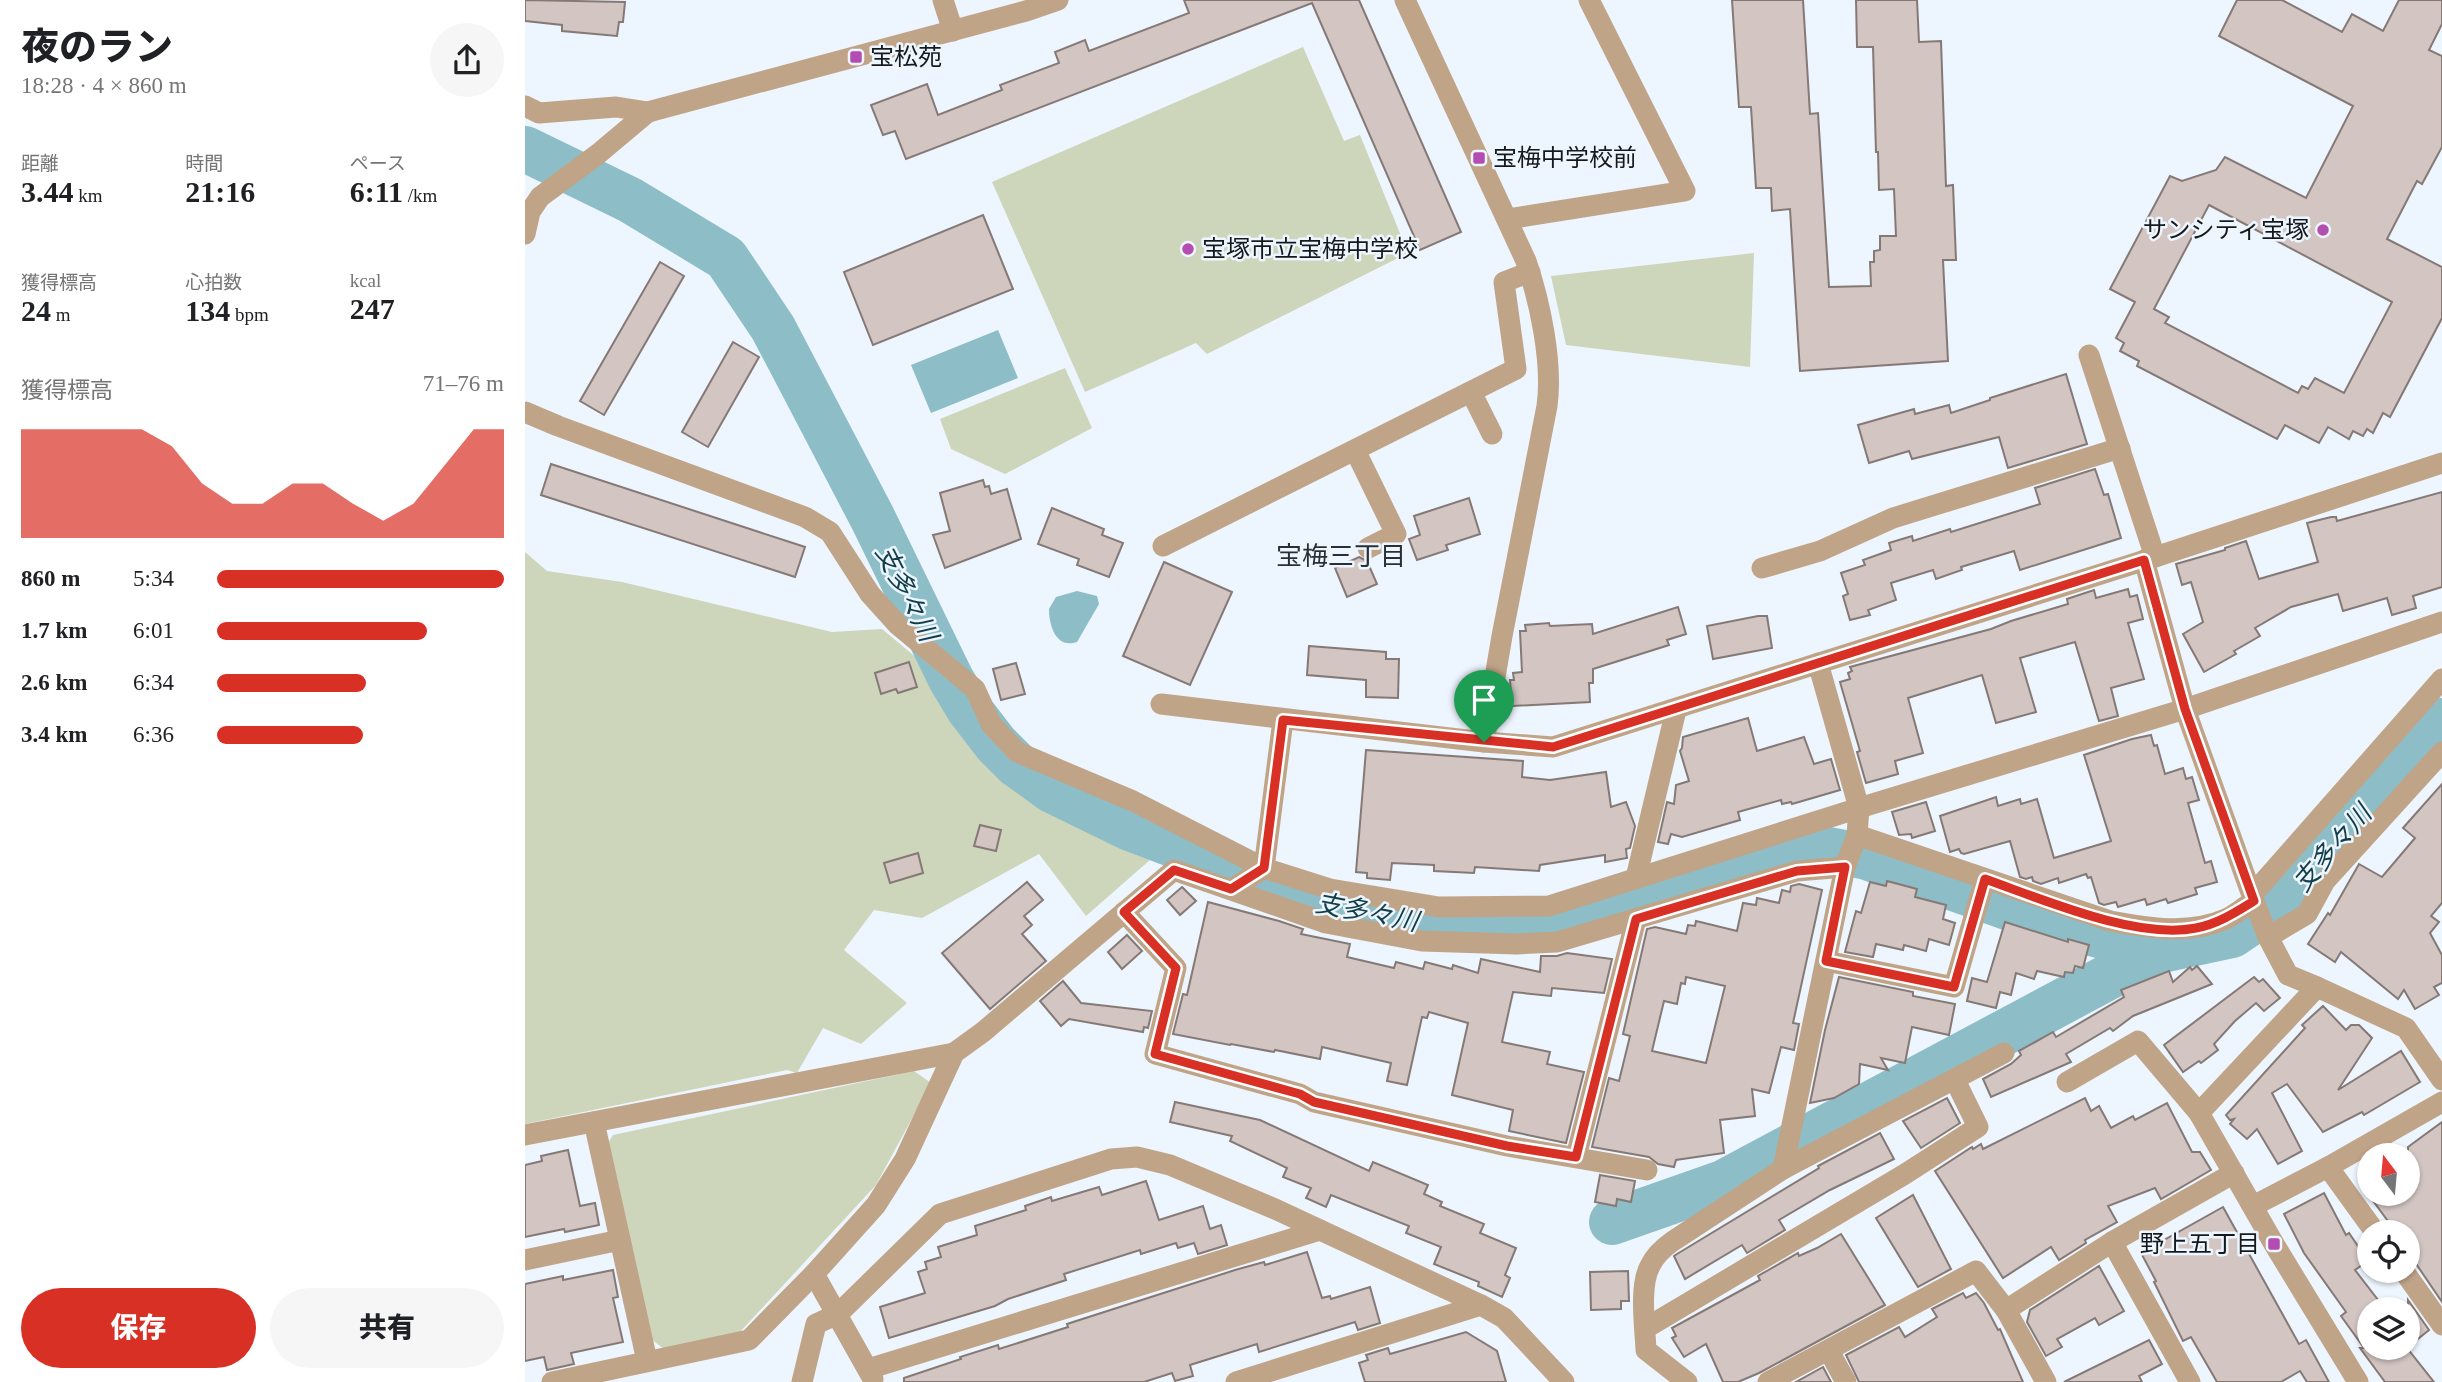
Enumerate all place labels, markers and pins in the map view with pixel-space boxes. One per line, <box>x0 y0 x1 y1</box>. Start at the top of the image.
place label: 宝松苑 <box>870 44 942 70</box>
marker: 宝松苑 <box>848 49 864 65</box>
place label: 宝梅中学校前 <box>1493 145 1637 171</box>
marker: 宝梅中学校前 <box>1471 150 1487 166</box>
place label: サンシティ宝塚 <box>2142 217 2309 243</box>
marker: サンシティ宝塚 <box>2315 222 2331 238</box>
place label: 宝塚市立宝梅中学校 <box>1202 236 1418 262</box>
marker: 宝塚市立宝梅中学校 <box>1180 241 1196 257</box>
pin <box>1454 670 1514 742</box>
place label: 野上五丁目 <box>2140 1231 2260 1257</box>
marker: 野上五丁目 <box>2266 1236 2282 1252</box>

